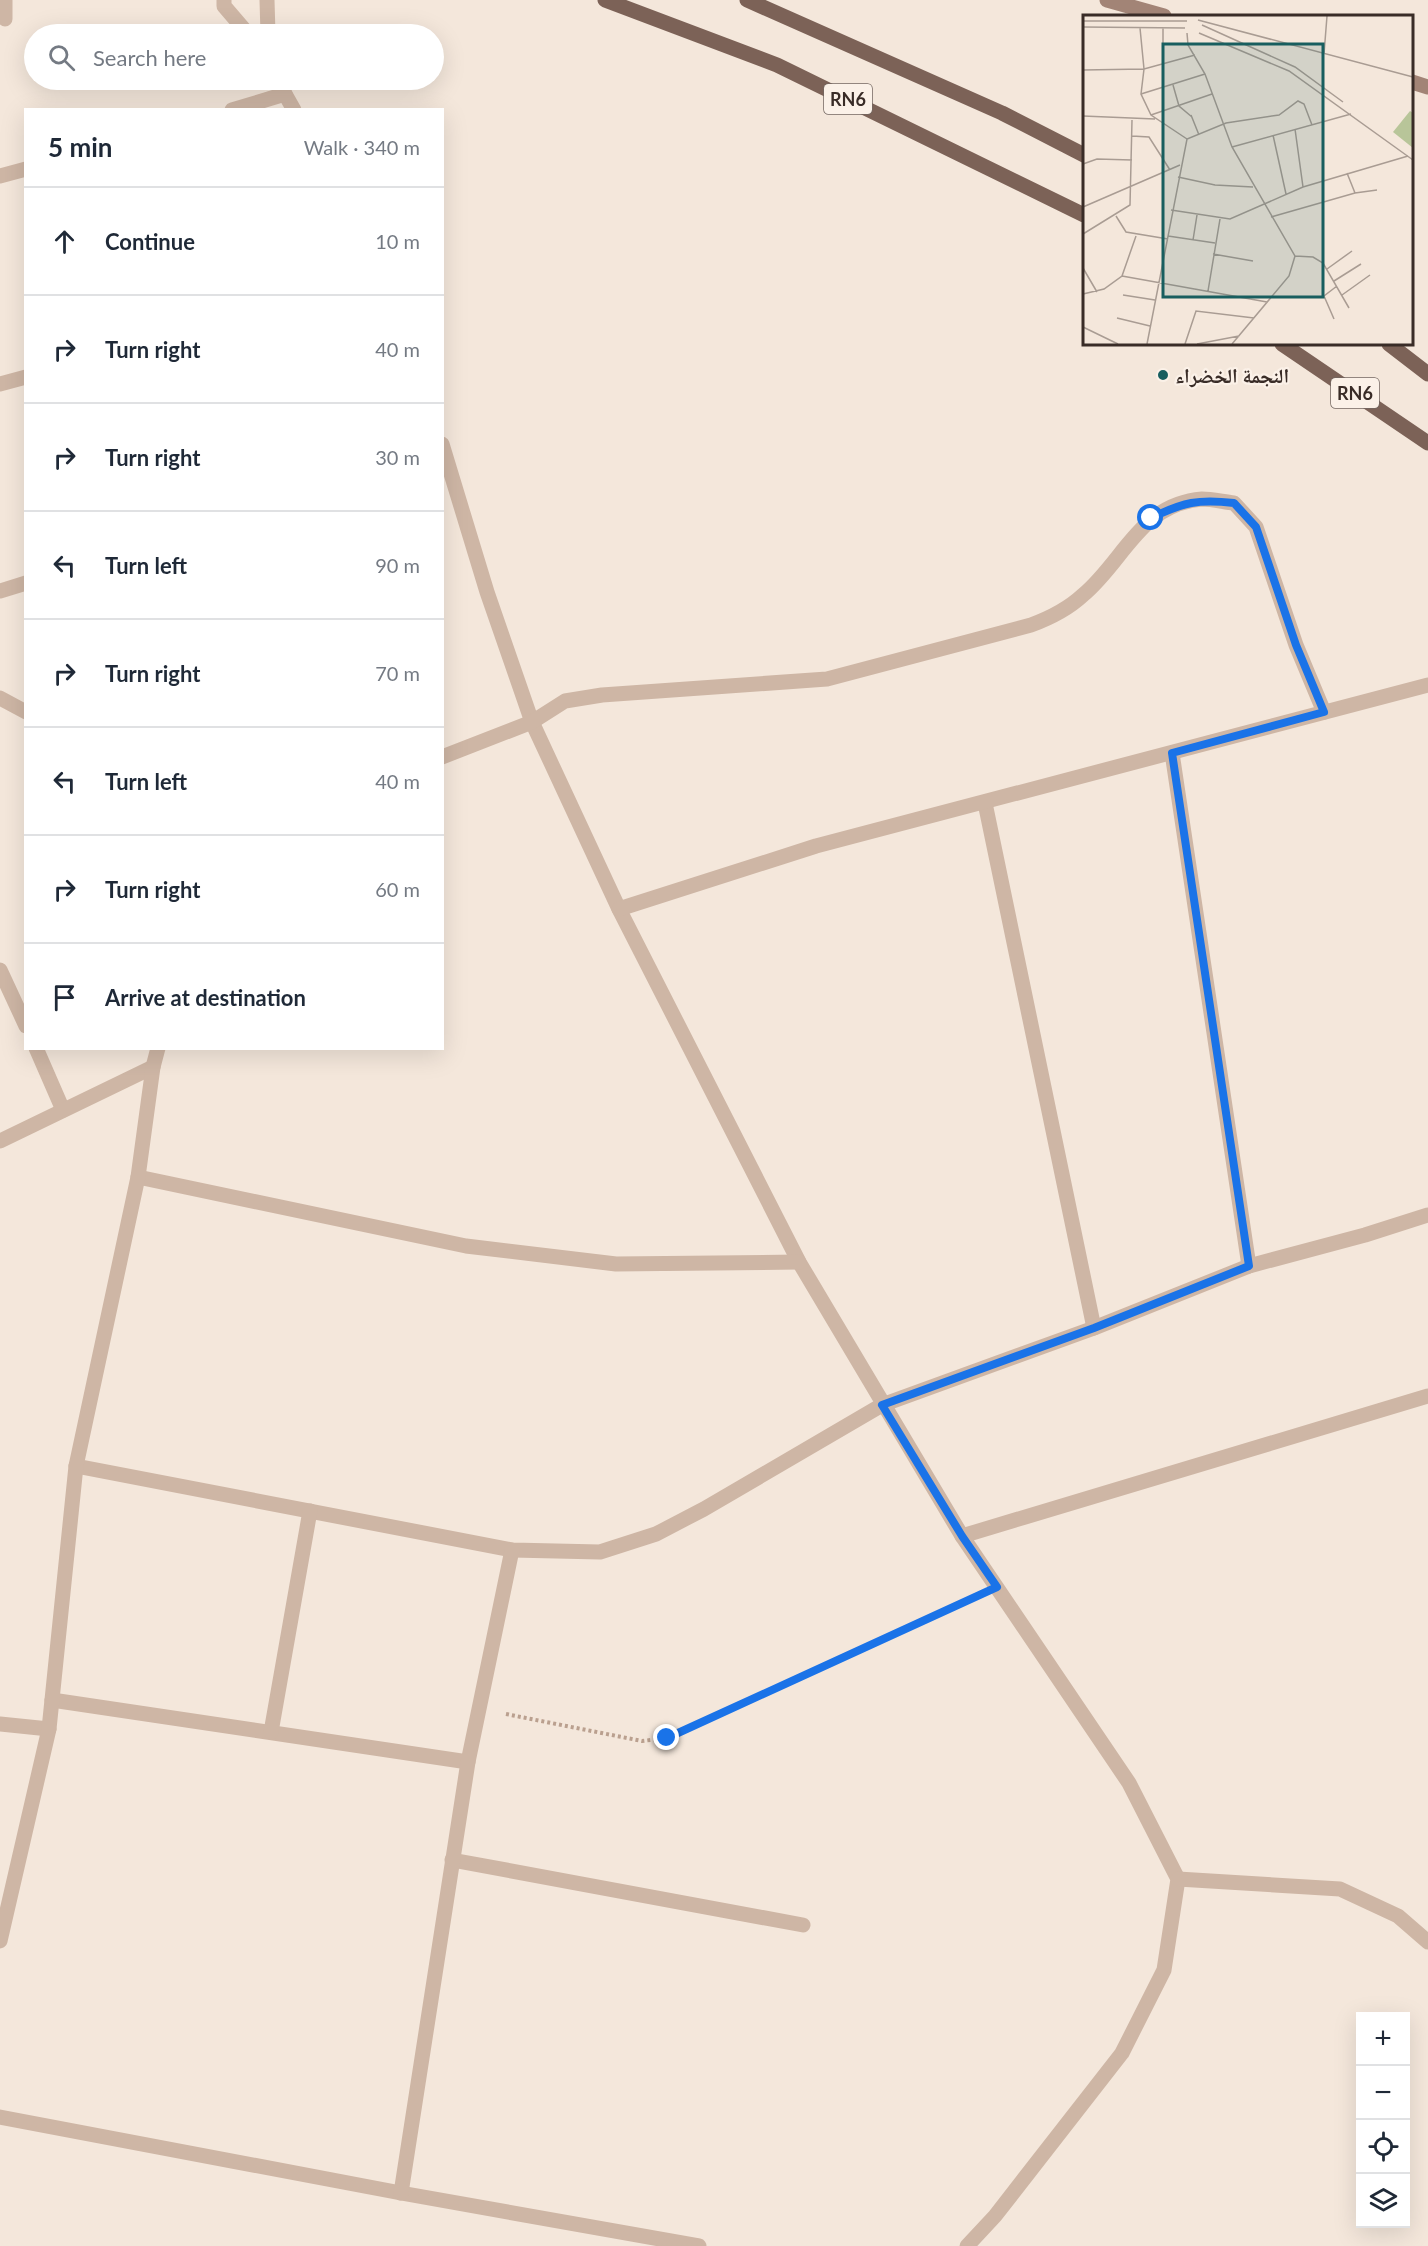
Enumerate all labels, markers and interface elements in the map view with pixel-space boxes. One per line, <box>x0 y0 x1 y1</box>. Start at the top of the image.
inset map <box>1083 15 1413 345</box>
search box <box>24 24 444 90</box>
icon: search <box>45 41 78 74</box>
text: Search here <box>93 44 206 71</box>
road number: RN6 <box>824 84 872 114</box>
text: 5 min <box>48 131 112 163</box>
text: Walk · 340 m <box>304 135 420 159</box>
icon: ahead <box>48 225 81 258</box>
text: Continue <box>105 228 195 255</box>
text: 10 m <box>375 229 420 253</box>
icon: right <box>48 333 81 366</box>
text: Turn right <box>105 336 200 363</box>
text: 40 m <box>375 337 420 361</box>
place label: النجمة الخضراء <box>1175 363 1289 388</box>
marker: النجمة الخضراء <box>1156 368 1170 382</box>
road number: RN6 <box>1331 378 1379 408</box>
icon: right <box>48 441 81 474</box>
text: Turn right <box>105 444 200 471</box>
text: 30 m <box>375 445 420 469</box>
route start <box>1137 504 1163 530</box>
icon: left <box>48 549 81 582</box>
text: Turn left <box>105 552 187 579</box>
text: 90 m <box>375 553 420 577</box>
icon: right <box>48 657 81 690</box>
text: Turn right <box>105 660 200 687</box>
text: 70 m <box>375 661 420 685</box>
icon: left <box>48 765 81 798</box>
text: Turn left <box>105 768 187 795</box>
text: 40 m <box>375 769 420 793</box>
icon: right <box>48 873 81 906</box>
text: Turn right <box>105 876 200 903</box>
text: 60 m <box>375 877 420 901</box>
icon: arrive <box>48 981 81 1014</box>
text: Arrive at destination <box>105 984 306 1011</box>
route end <box>653 1724 679 1750</box>
map controls <box>1356 2012 1410 2228</box>
button: + <box>1356 2012 1410 2066</box>
button: − <box>1356 2066 1410 2120</box>
button: locate <box>1356 2120 1410 2174</box>
button: layers <box>1356 2174 1410 2228</box>

